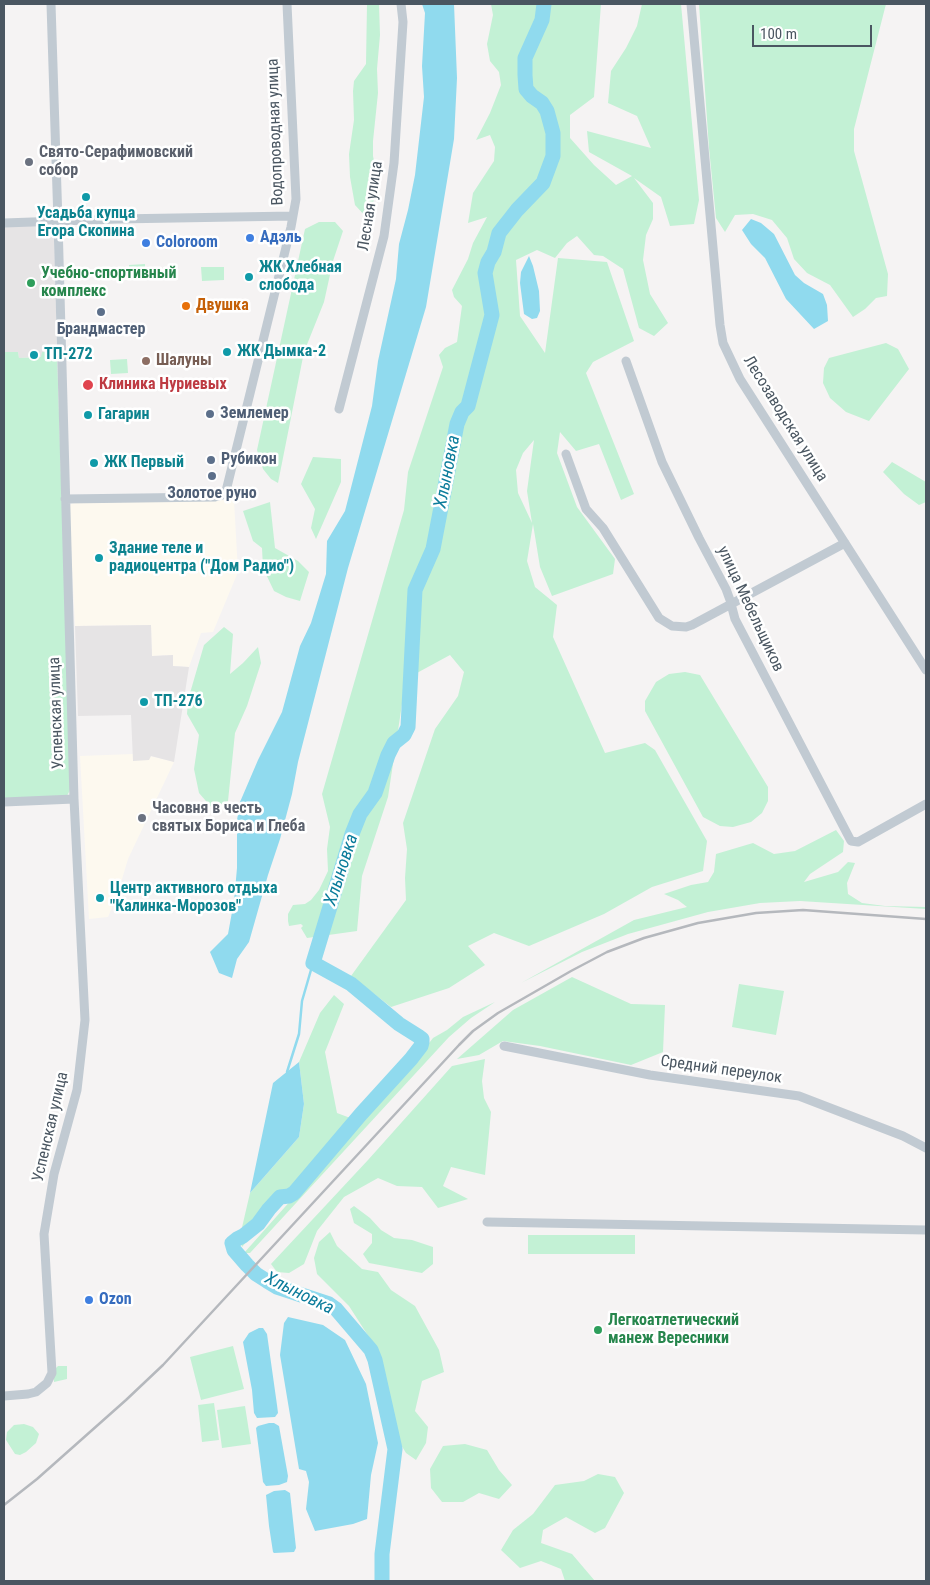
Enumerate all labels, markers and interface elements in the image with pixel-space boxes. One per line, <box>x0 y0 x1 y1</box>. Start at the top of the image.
scale bar <box>755 15 875 47</box>
text: 100 m <box>760 25 797 43</box>
street label: Водопроводная улица <box>264 58 288 206</box>
place label: Свято-Серафимовский собор <box>39 143 193 181</box>
marker: Свято-Серафимовский собор <box>23 156 35 168</box>
street label: Лесная улица <box>354 160 388 252</box>
marker: Усадьба купца Егора Скопина <box>80 191 92 203</box>
place label: Усадьба купца Егора Скопина <box>37 204 135 242</box>
place label: Адэль <box>260 228 302 248</box>
marker: Адэль <box>244 232 256 244</box>
place label: Coloroom <box>156 233 218 253</box>
marker: Coloroom <box>140 237 152 249</box>
place label: ЖК Хлебная слобода <box>259 258 342 296</box>
place label: Учебно-спортивный комплекс <box>41 264 177 302</box>
marker: ЖК Хлебная слобода <box>243 271 255 283</box>
marker: Учебно-спортивный комплекс <box>25 277 37 289</box>
place label: Двушка <box>196 296 249 316</box>
marker: Двушка <box>180 300 192 312</box>
marker: Брандмастер <box>95 306 107 318</box>
place label: Брандмастер <box>57 320 145 340</box>
place label: ЖК Дымка-2 <box>237 342 326 362</box>
place label: ТП-272 <box>44 345 93 365</box>
marker: ЖК Дымка-2 <box>221 346 233 358</box>
marker: ТП-272 <box>28 349 40 361</box>
place label: Шалуны <box>156 351 212 371</box>
street label: Лесозаводская улица <box>739 353 831 485</box>
marker: Шалуны <box>140 355 152 367</box>
place label: Клиника Нуриевых <box>99 375 227 395</box>
marker: Клиника Нуриевых <box>81 378 95 392</box>
place label: Землемер <box>220 404 289 424</box>
place label: Гагарин <box>98 405 149 425</box>
marker: Землемер <box>204 408 216 420</box>
marker: Гагарин <box>82 409 94 421</box>
water label: Хлыновка <box>430 434 466 510</box>
place label: Рубикон <box>221 450 277 470</box>
place label: ЖК Первый <box>104 453 184 473</box>
marker: Рубикон <box>205 454 217 466</box>
marker: ЖК Первый <box>88 457 100 469</box>
marker: Золотое руно <box>206 470 218 482</box>
place label: Золотое руно <box>167 484 257 504</box>
place label: Здание теле и радиоцентра ("Дом Радио") <box>109 539 294 577</box>
street label: улица Мебельщиков <box>712 543 788 675</box>
marker: Здание теле и радиоцентра ("Дом Радио") <box>93 552 105 564</box>
street label: Успенская улица <box>45 657 69 769</box>
place label: ТП-276 <box>154 692 203 712</box>
marker: ТП-276 <box>138 696 150 708</box>
place label: Часовня в честь святых Бориса и Глеба <box>152 799 305 837</box>
marker: Часовня в честь святых Бориса и Глеба <box>136 812 148 824</box>
water label: Хлыновка <box>320 832 364 908</box>
place label: Центр активного отдыха "Калинка-Морозов" <box>110 879 277 917</box>
marker: Центр активного отдыха "Калинка-Морозов" <box>94 892 106 904</box>
street label: Средний переулок <box>659 1052 783 1088</box>
street label: Успенская улица <box>29 1070 73 1184</box>
water label: Хлыновка <box>261 1268 337 1320</box>
place label: Ozon <box>99 1290 132 1310</box>
marker: Ozon <box>83 1294 95 1306</box>
place label: Легкоатлетический манеж Вересники <box>608 1311 739 1349</box>
marker: Легкоатлетический манеж Вересники <box>592 1324 604 1336</box>

